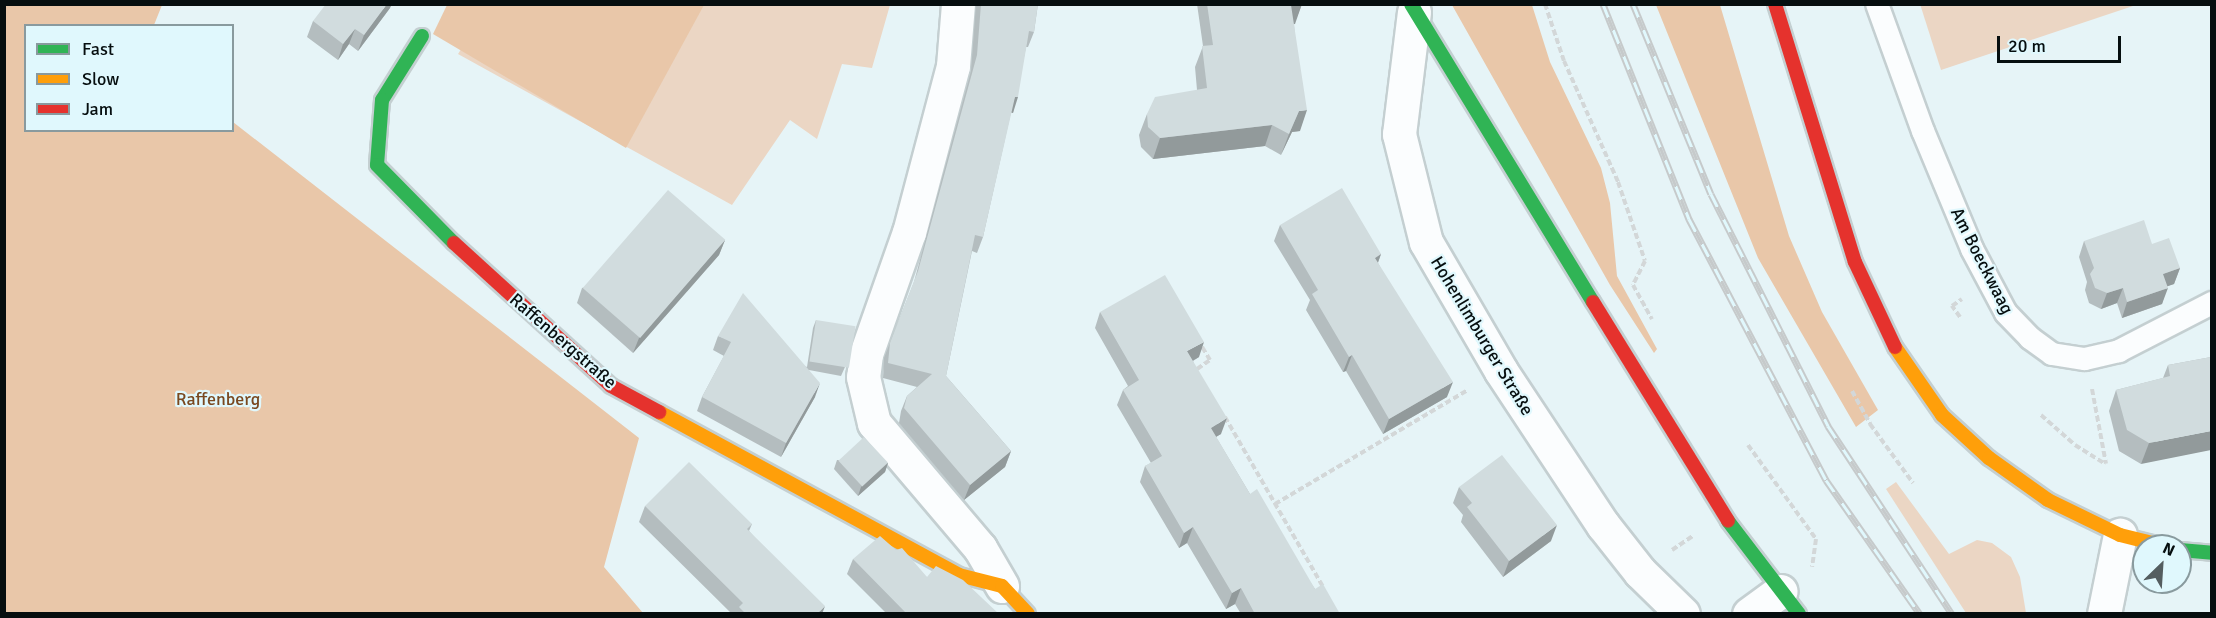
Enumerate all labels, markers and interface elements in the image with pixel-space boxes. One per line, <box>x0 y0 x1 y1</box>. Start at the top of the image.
legend <box>24 24 234 132</box>
scale bar <box>2000 24 2124 62</box>
text: 20 m <box>2008 35 2046 57</box>
text: Fast <box>82 38 114 60</box>
text: Slow <box>82 68 119 90</box>
text: Jam <box>82 98 113 120</box>
street label: Am Boeckwaag <box>1946 204 2018 318</box>
street label: Hohenlimburger Straße <box>1426 253 1538 419</box>
street label: Raffenbergstraße <box>505 289 621 393</box>
park label: Raffenberg <box>176 388 260 410</box>
north arrow <box>2132 534 2192 594</box>
text: N <box>2159 538 2178 561</box>

